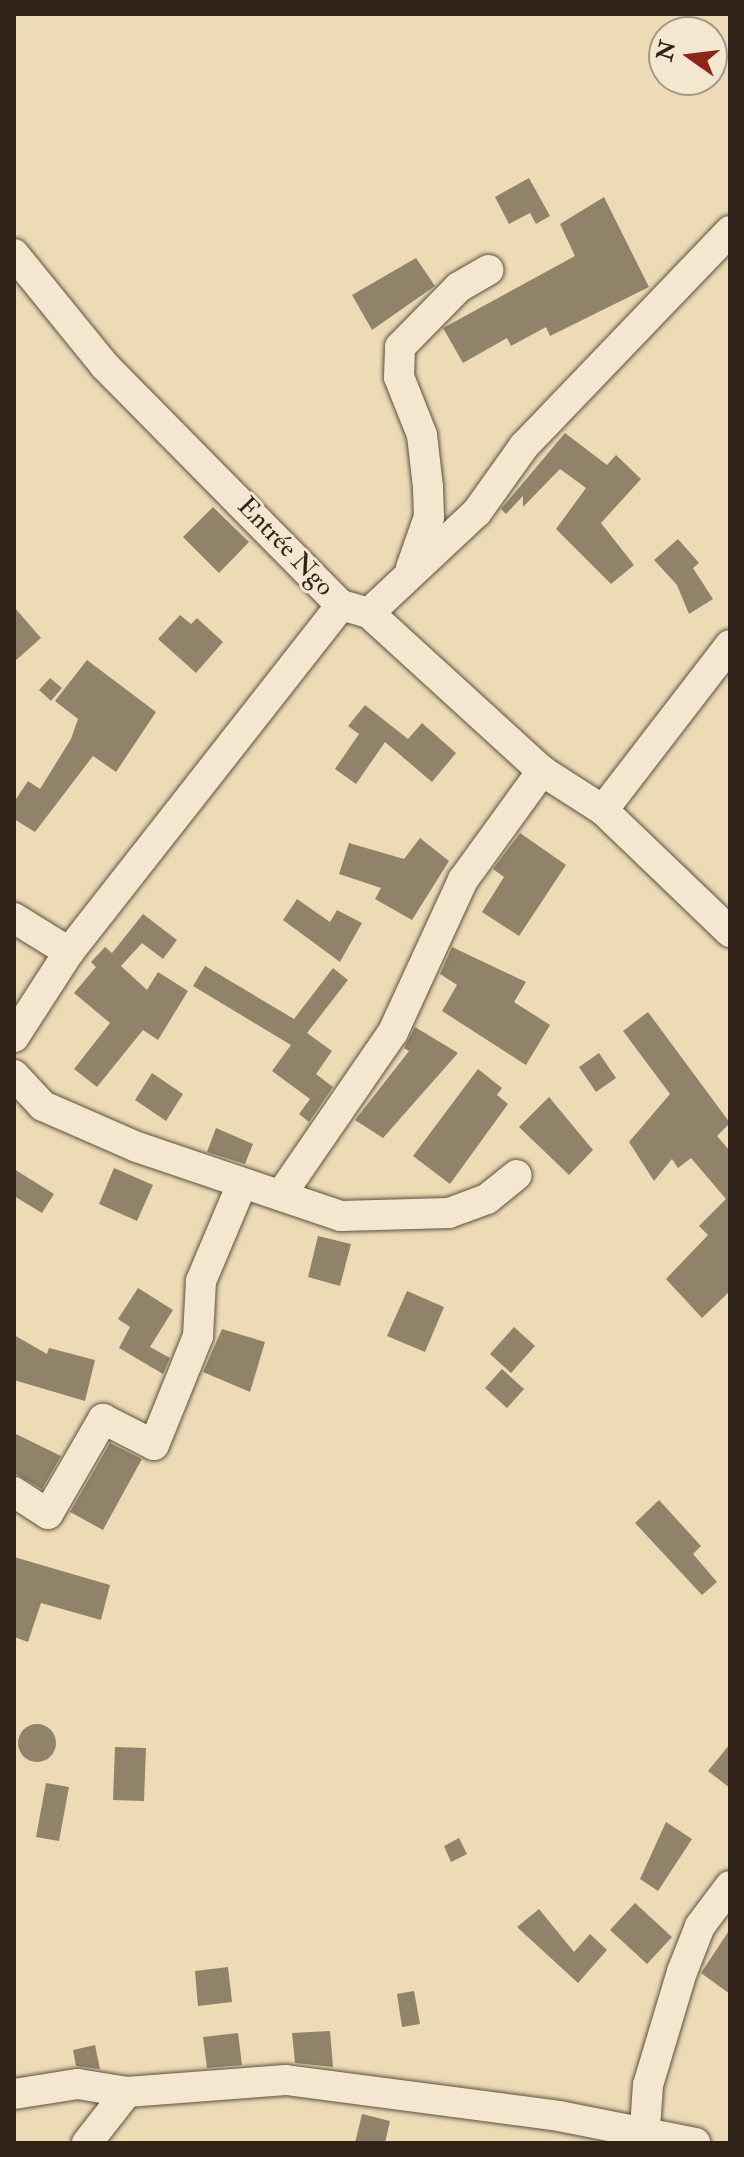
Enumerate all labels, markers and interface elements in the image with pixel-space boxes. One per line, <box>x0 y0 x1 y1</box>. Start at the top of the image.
north arrow <box>648 16 728 96</box>
text: N <box>651 38 683 64</box>
street label: Entrée Ngo <box>230 491 340 603</box>

